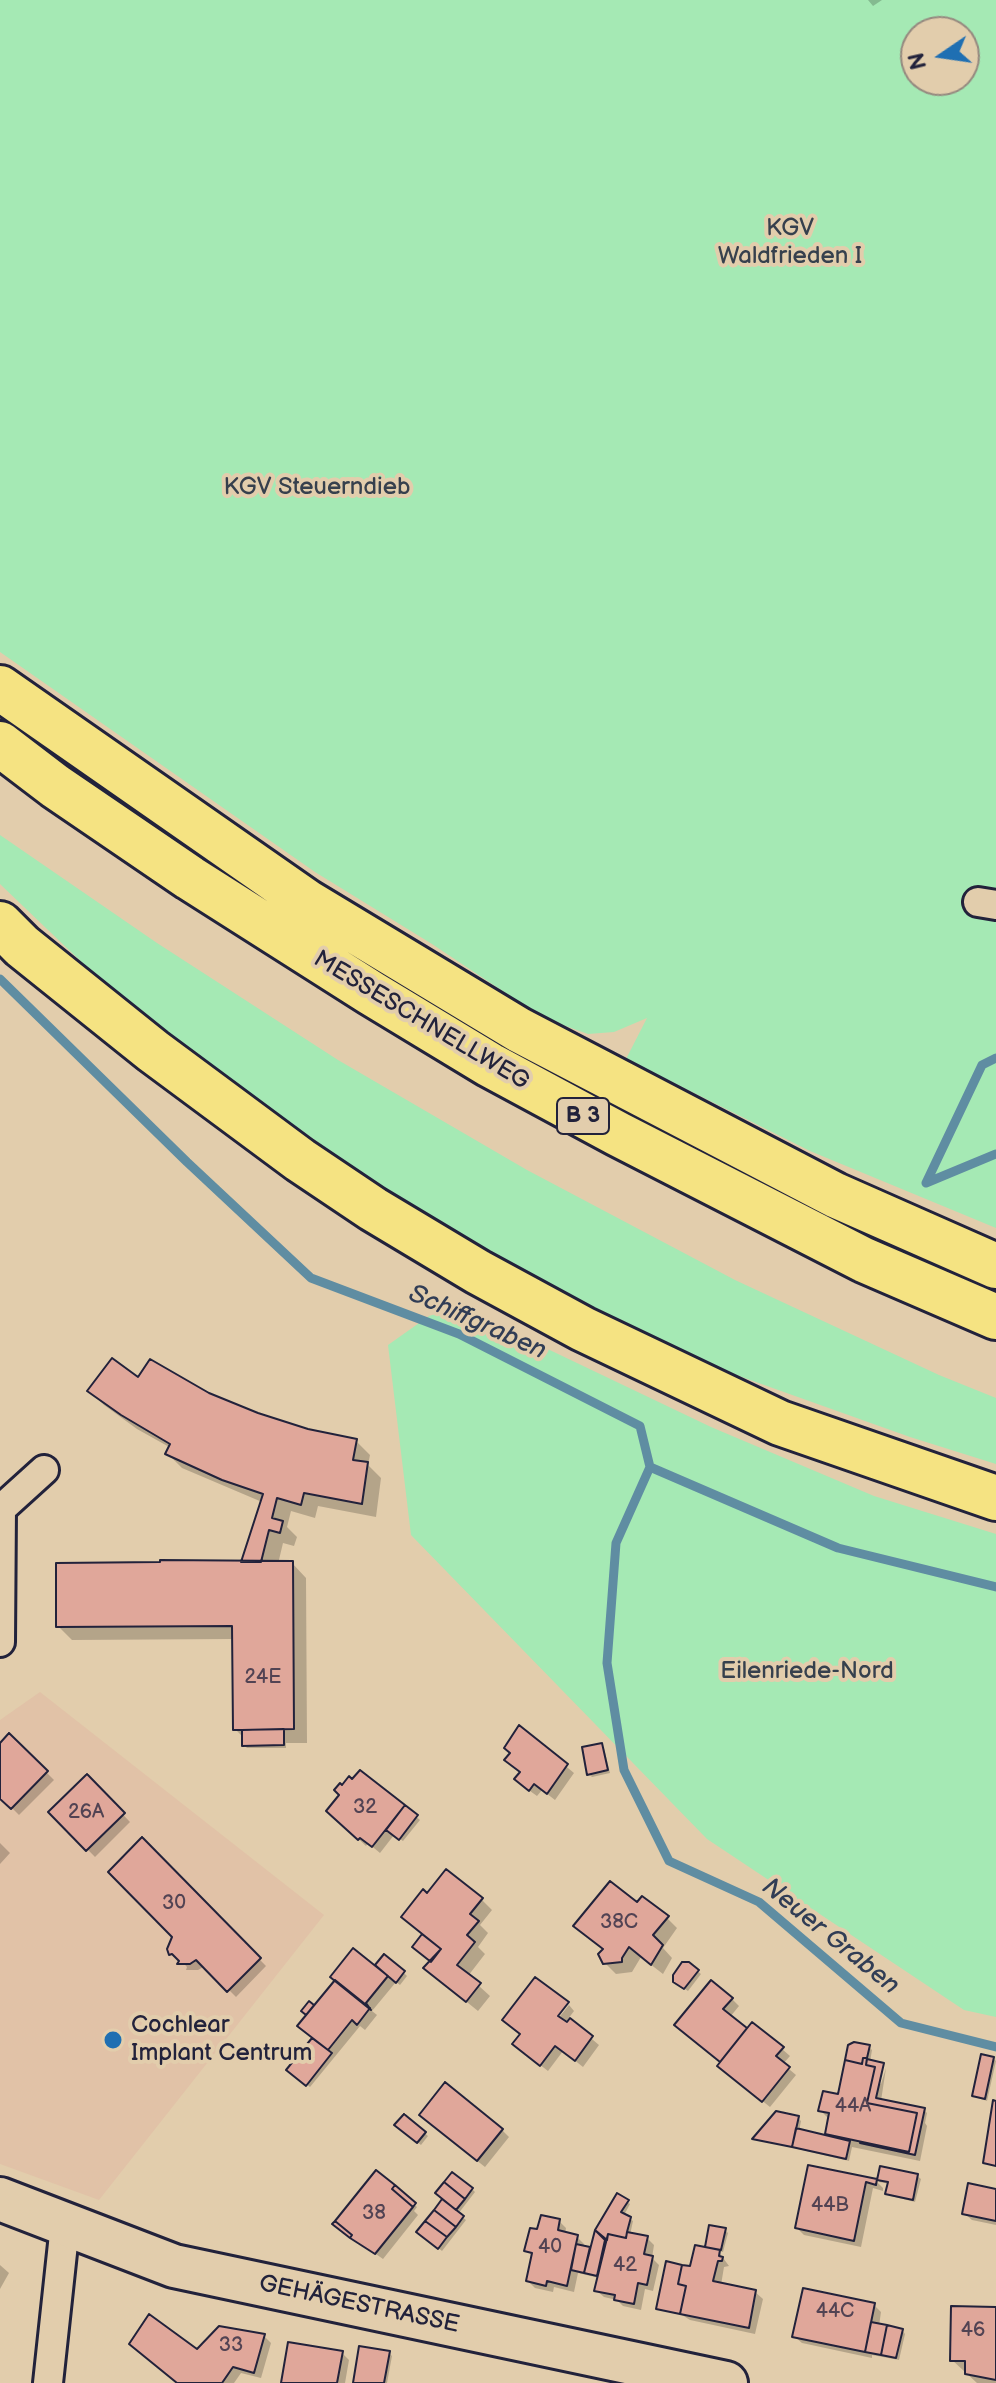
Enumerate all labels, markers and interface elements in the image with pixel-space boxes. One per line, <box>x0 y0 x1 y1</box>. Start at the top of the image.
north arrow <box>900 16 980 96</box>
text: N <box>903 50 933 72</box>
park label: KGV Waldfrieden I <box>718 215 862 271</box>
park label: KGV Steuerndieb <box>224 474 410 502</box>
street label: MESSESCHNELLWEG <box>308 945 534 1097</box>
road number: B 3 <box>557 1098 609 1134</box>
water label: Schiffgraben <box>403 1279 551 1367</box>
park label: Eilenriede-Nord <box>720 1658 894 1686</box>
house number: 24E <box>245 1666 281 1690</box>
house number: 32 <box>353 1796 377 1820</box>
house number: 26A <box>68 1801 104 1825</box>
water label: Neuer Graben <box>755 1872 905 2002</box>
house number: 30 <box>162 1892 186 1916</box>
house number: 38C <box>600 1911 638 1935</box>
place label: Cochlear Implant Centrum <box>131 2012 312 2068</box>
marker: Cochlear Implant Centrum <box>102 2029 124 2051</box>
house number: 44A <box>835 2095 871 2119</box>
house number: 44B <box>811 2194 849 2218</box>
house number: 38 <box>362 2202 386 2226</box>
house number: 40 <box>538 2236 562 2260</box>
house number: 42 <box>613 2254 637 2278</box>
street label: GEHÄGESTRASSE <box>256 2270 462 2340</box>
house number: 44C <box>816 2300 854 2324</box>
house number: 46 <box>961 2319 985 2343</box>
house number: 33 <box>219 2334 243 2358</box>

